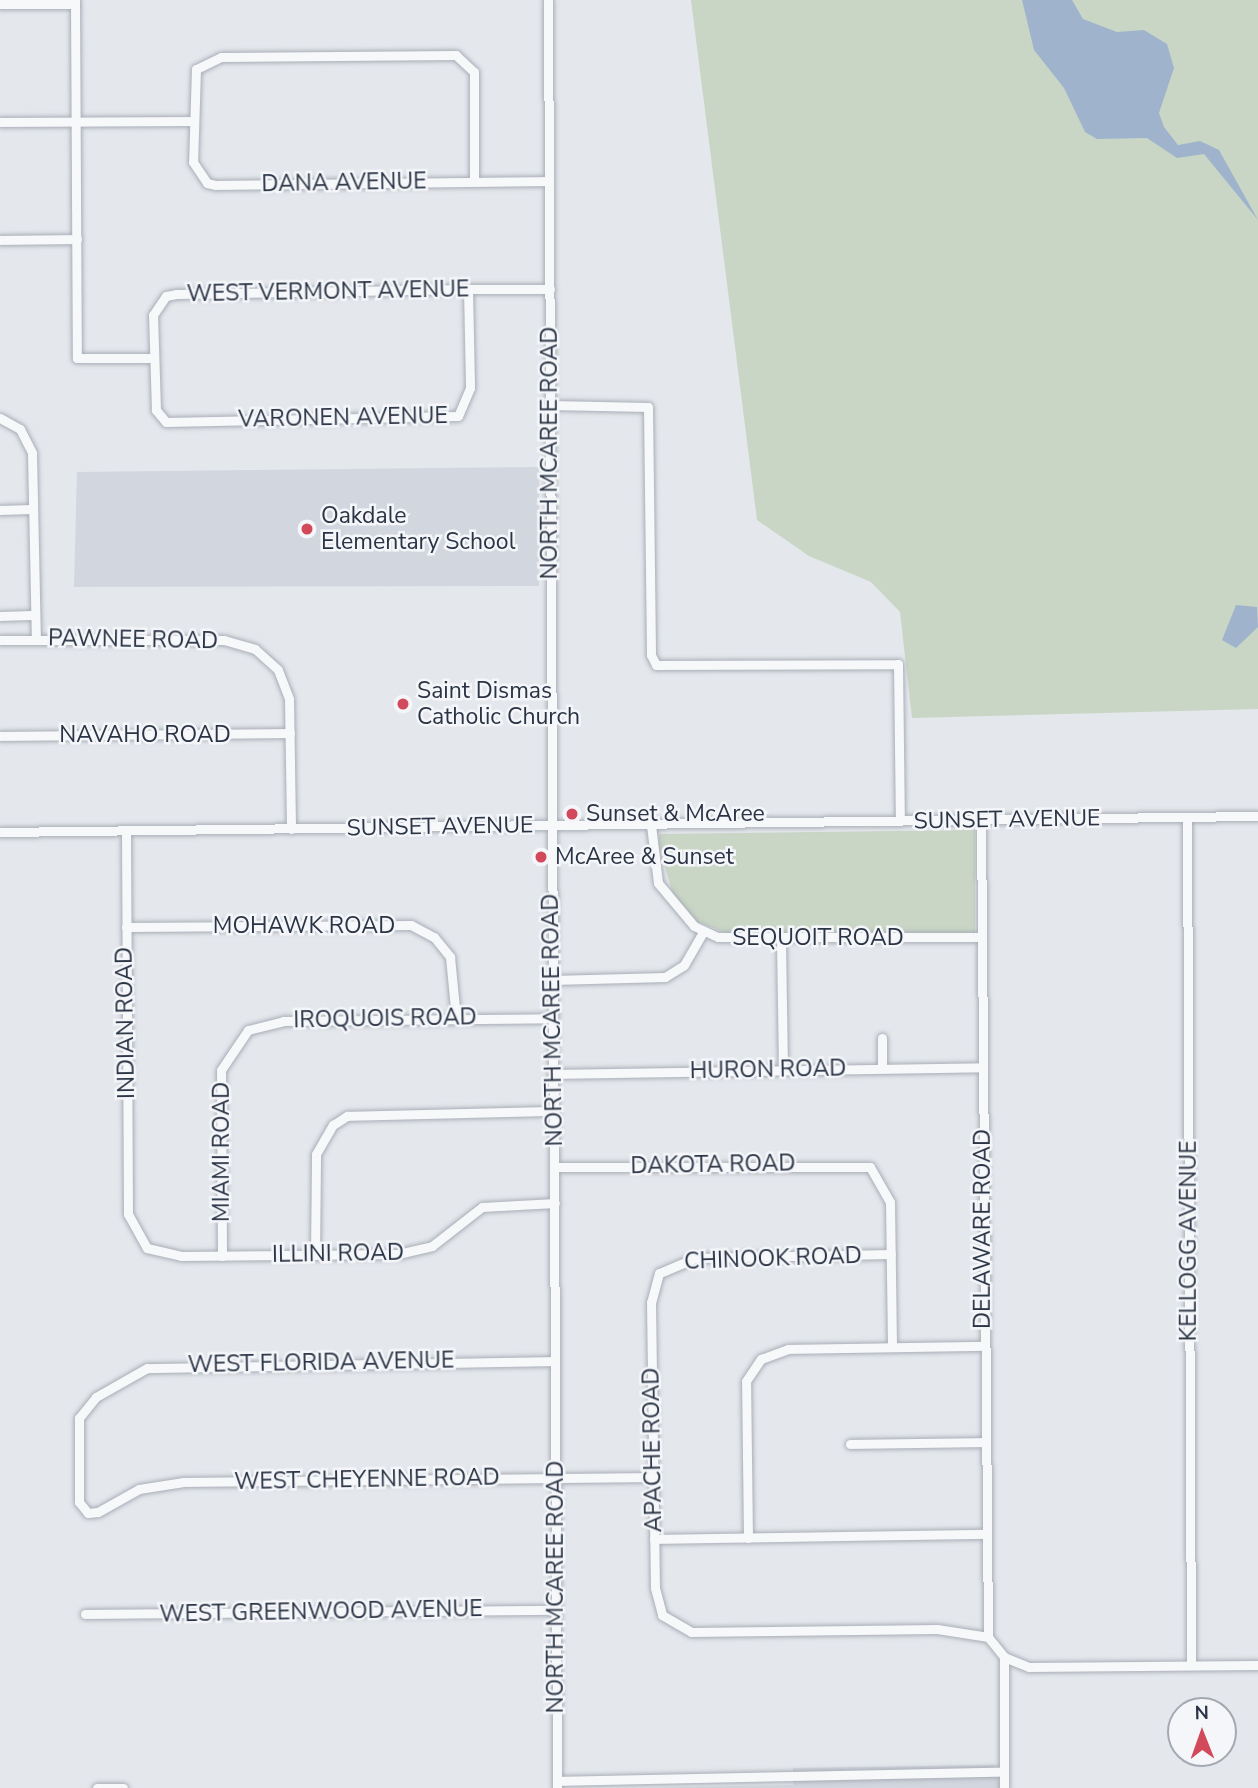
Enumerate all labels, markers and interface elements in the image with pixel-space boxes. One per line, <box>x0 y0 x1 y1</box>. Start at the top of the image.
street label: DANA AVENUE <box>261 168 427 198</box>
street label: WEST VERMONT AVENUE <box>186 276 470 308</box>
street label: NORTH MCAREE ROAD <box>536 327 564 579</box>
street label: VARONEN AVENUE <box>238 402 448 434</box>
place label: Oakdale Elementary School <box>321 502 515 556</box>
marker: Oakdale Elementary School <box>299 521 315 537</box>
street label: PAWNEE ROAD <box>48 625 218 655</box>
place label: Saint Dismas Catholic Church <box>417 677 580 731</box>
marker: Saint Dismas Catholic Church <box>395 696 411 712</box>
street label: NAVAHO ROAD <box>59 721 231 749</box>
place label: Sunset & McAree <box>586 800 765 828</box>
street label: SUNSET AVENUE <box>913 805 1101 835</box>
marker: Sunset & McAree <box>564 806 580 822</box>
street label: SUNSET AVENUE <box>346 812 534 842</box>
place label: McAree & Sunset <box>555 843 734 871</box>
marker: McAree & Sunset <box>533 849 549 865</box>
street label: NORTH MCAREE ROAD <box>537 893 569 1147</box>
street label: MOHAWK ROAD <box>213 912 395 940</box>
street label: SEQUOIT ROAD <box>732 924 904 952</box>
street label: INDIAN ROAD <box>111 947 141 1099</box>
street label: IROQUOIS ROAD <box>293 1004 477 1034</box>
street label: HURON ROAD <box>689 1055 847 1085</box>
street label: MIAMI ROAD <box>208 1082 236 1222</box>
street label: DELAWARE ROAD <box>969 1129 997 1329</box>
street label: KELLOGG AVENUE <box>1175 1141 1203 1341</box>
street label: DAKOTA ROAD <box>630 1150 796 1180</box>
street label: ILLINI ROAD <box>272 1239 404 1269</box>
street label: CHINOOK ROAD <box>684 1242 862 1276</box>
street label: WEST FLORIDA AVENUE <box>187 1347 455 1379</box>
street label: APACHE ROAD <box>638 1367 668 1533</box>
street label: NORTH MCAREE ROAD <box>542 1461 570 1713</box>
street label: WEST CHEYENNE ROAD <box>234 1464 500 1496</box>
street label: WEST GREENWOOD AVENUE <box>159 1595 483 1629</box>
north arrow <box>1167 1697 1237 1767</box>
text: N <box>1194 1700 1209 1726</box>

